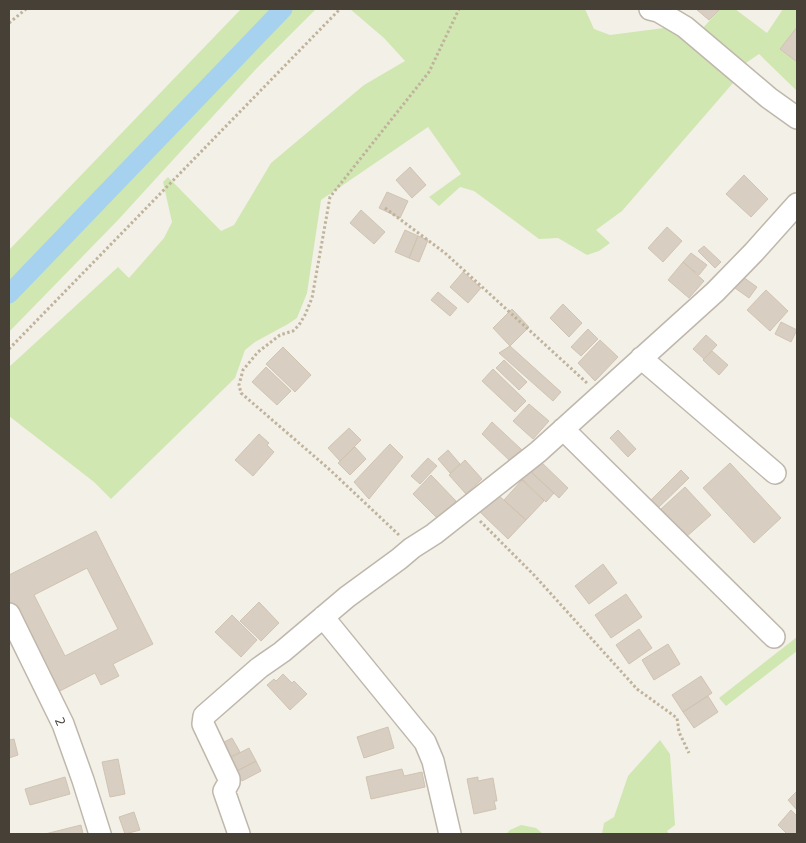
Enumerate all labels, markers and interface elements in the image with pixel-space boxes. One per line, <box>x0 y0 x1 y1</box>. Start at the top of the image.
street label: 2 <box>50 713 72 729</box>

